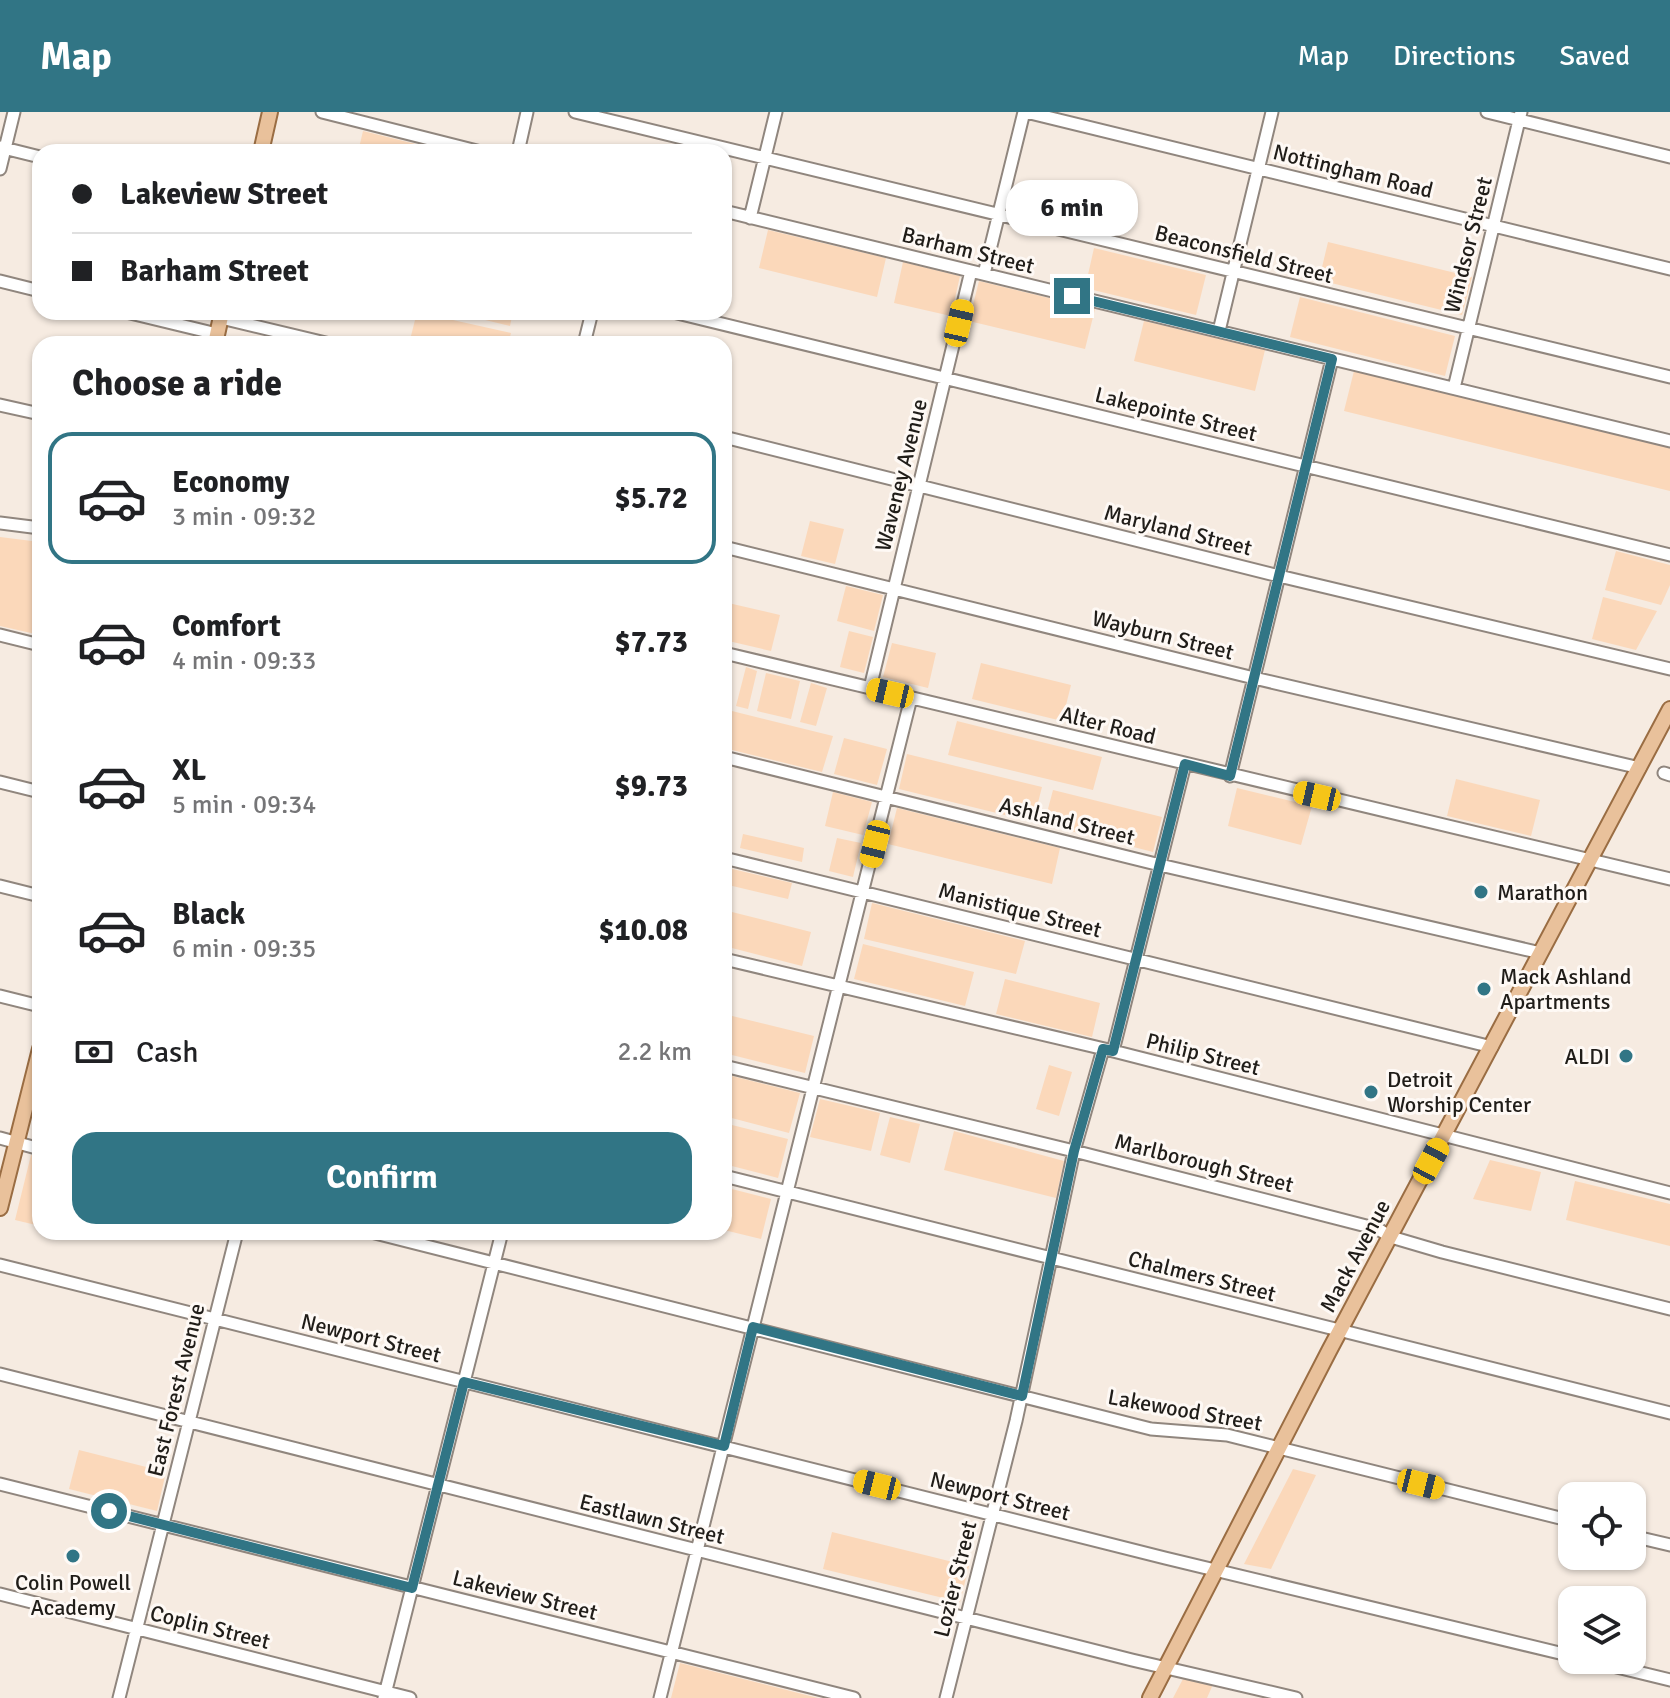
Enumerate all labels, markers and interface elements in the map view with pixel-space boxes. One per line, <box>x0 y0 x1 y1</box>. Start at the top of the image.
text: Map <box>40 33 112 80</box>
text: Map <box>1297 39 1349 73</box>
text: Directions <box>1393 39 1515 73</box>
text: Saved <box>1559 39 1630 73</box>
street label: Nottingham Road <box>1270 138 1436 204</box>
street label: Windsor Street <box>1438 174 1498 316</box>
text: Lakeview Street <box>120 176 328 213</box>
callout: 6 min <box>1006 180 1138 236</box>
text: 6 min <box>1041 192 1103 224</box>
street label: Beaconsfield Street <box>1152 219 1336 289</box>
street label: Barham Street <box>899 221 1037 280</box>
text: Barham Street <box>120 253 309 290</box>
route end <box>1054 278 1090 314</box>
car <box>942 297 976 349</box>
text: Choose a ride <box>72 361 282 406</box>
street label: Lakepointe Street <box>1092 381 1260 447</box>
street label: Waveney Avenue <box>869 396 933 554</box>
icon: car <box>76 462 148 534</box>
text: Economy <box>172 464 289 501</box>
text: $5.72 <box>615 480 688 517</box>
street label: Maryland Street <box>1101 499 1255 561</box>
text: 3 min · 09:32 <box>172 501 316 533</box>
street label: Wayburn Street <box>1089 604 1237 666</box>
icon: car <box>76 606 148 678</box>
text: Comfort <box>172 608 281 645</box>
text: $7.73 <box>615 624 688 661</box>
text: 4 min · 09:33 <box>172 645 316 677</box>
car <box>864 676 916 710</box>
street label: Alter Road <box>1057 700 1159 750</box>
icon: car <box>76 750 148 822</box>
text: XL <box>172 752 206 789</box>
text: $9.73 <box>615 768 688 805</box>
car <box>1291 779 1343 813</box>
text: 5 min · 09:34 <box>172 789 316 821</box>
street label: Ashland Street <box>997 791 1138 851</box>
car <box>858 818 892 870</box>
street label: Manistique Street <box>936 877 1105 943</box>
place label: Marathon <box>1497 879 1588 906</box>
marker: Marathon <box>1472 883 1490 901</box>
icon: car <box>76 894 148 966</box>
text: Black <box>172 896 245 933</box>
text: $10.08 <box>598 912 688 949</box>
text: 6 min · 09:35 <box>172 933 316 965</box>
place label: Mack Ashland Apartments <box>1500 963 1631 1015</box>
marker: Mack Ashland Apartments <box>1475 980 1493 998</box>
street label: Philip Street <box>1143 1027 1263 1081</box>
icon: cash <box>72 1030 116 1074</box>
text: Cash <box>136 1034 199 1071</box>
text: 2.2 km <box>618 1036 692 1068</box>
place label: ALDI <box>1565 1043 1610 1070</box>
marker: ALDI <box>1617 1047 1635 1065</box>
place label: Detroit Worship Center <box>1387 1066 1531 1118</box>
marker: Detroit Worship Center <box>1362 1083 1380 1101</box>
street label: Marlborough Street <box>1112 1128 1297 1198</box>
button: Confirm <box>72 1132 692 1224</box>
car <box>1409 1134 1453 1188</box>
street label: Mack Avenue <box>1314 1195 1396 1317</box>
street label: Chalmers Street <box>1125 1245 1279 1307</box>
street label: East Forest Avenue <box>141 1301 211 1479</box>
street label: Newport Street <box>298 1308 444 1368</box>
street label: Lakewood Street <box>1106 1383 1264 1437</box>
street label: Newport Street <box>927 1466 1073 1526</box>
car <box>1395 1467 1447 1501</box>
car <box>851 1468 903 1502</box>
map controls <box>1558 1482 1646 1674</box>
button: locate <box>1558 1482 1646 1570</box>
street label: Eastlawn Street <box>577 1488 727 1550</box>
route start <box>91 1493 127 1529</box>
street label: Lozier Street <box>927 1518 983 1640</box>
marker: Colin Powell Academy <box>64 1547 82 1565</box>
street label: Lakeview Street <box>450 1564 600 1626</box>
place label: Colin Powell Academy <box>15 1569 131 1621</box>
button: layers <box>1558 1586 1646 1674</box>
street label: Coplin Street <box>147 1599 273 1655</box>

